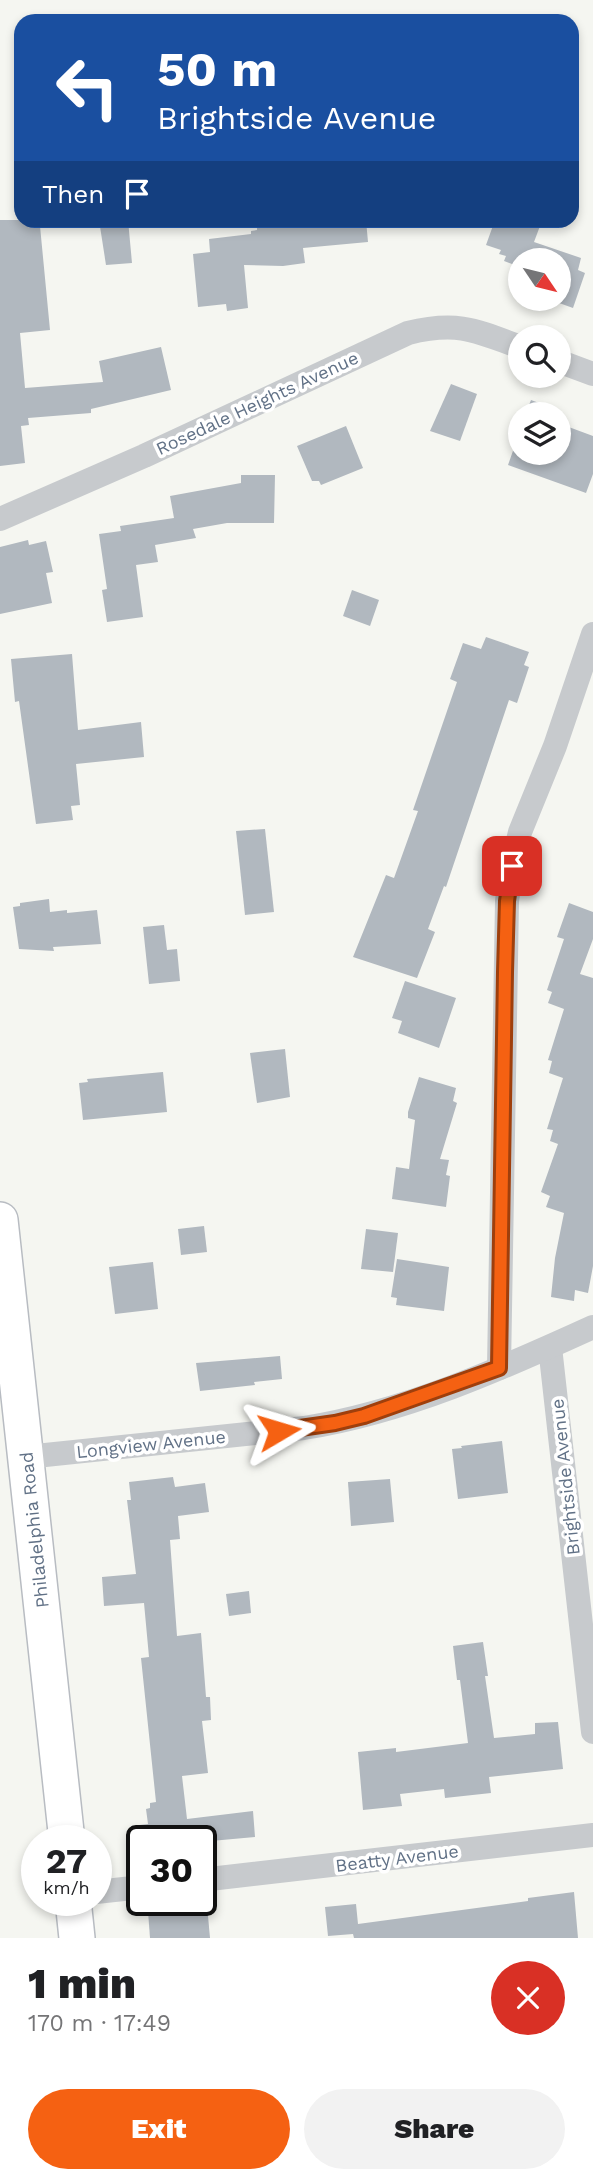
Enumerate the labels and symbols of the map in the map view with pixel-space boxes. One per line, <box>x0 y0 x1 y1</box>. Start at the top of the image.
north arrow <box>508 248 570 312</box>
street label: Rosedale Heights Avenue <box>153 347 361 459</box>
pin <box>482 836 542 896</box>
position arrow <box>242 1394 316 1468</box>
street label: Brightside Avenue <box>546 1398 584 1556</box>
street label: Longview Avenue <box>75 1426 227 1462</box>
street label: Philadelphia Road <box>15 1451 53 1609</box>
speed limit sign: 30 <box>126 1825 217 1916</box>
street label: Beatty Avenue <box>334 1840 460 1876</box>

